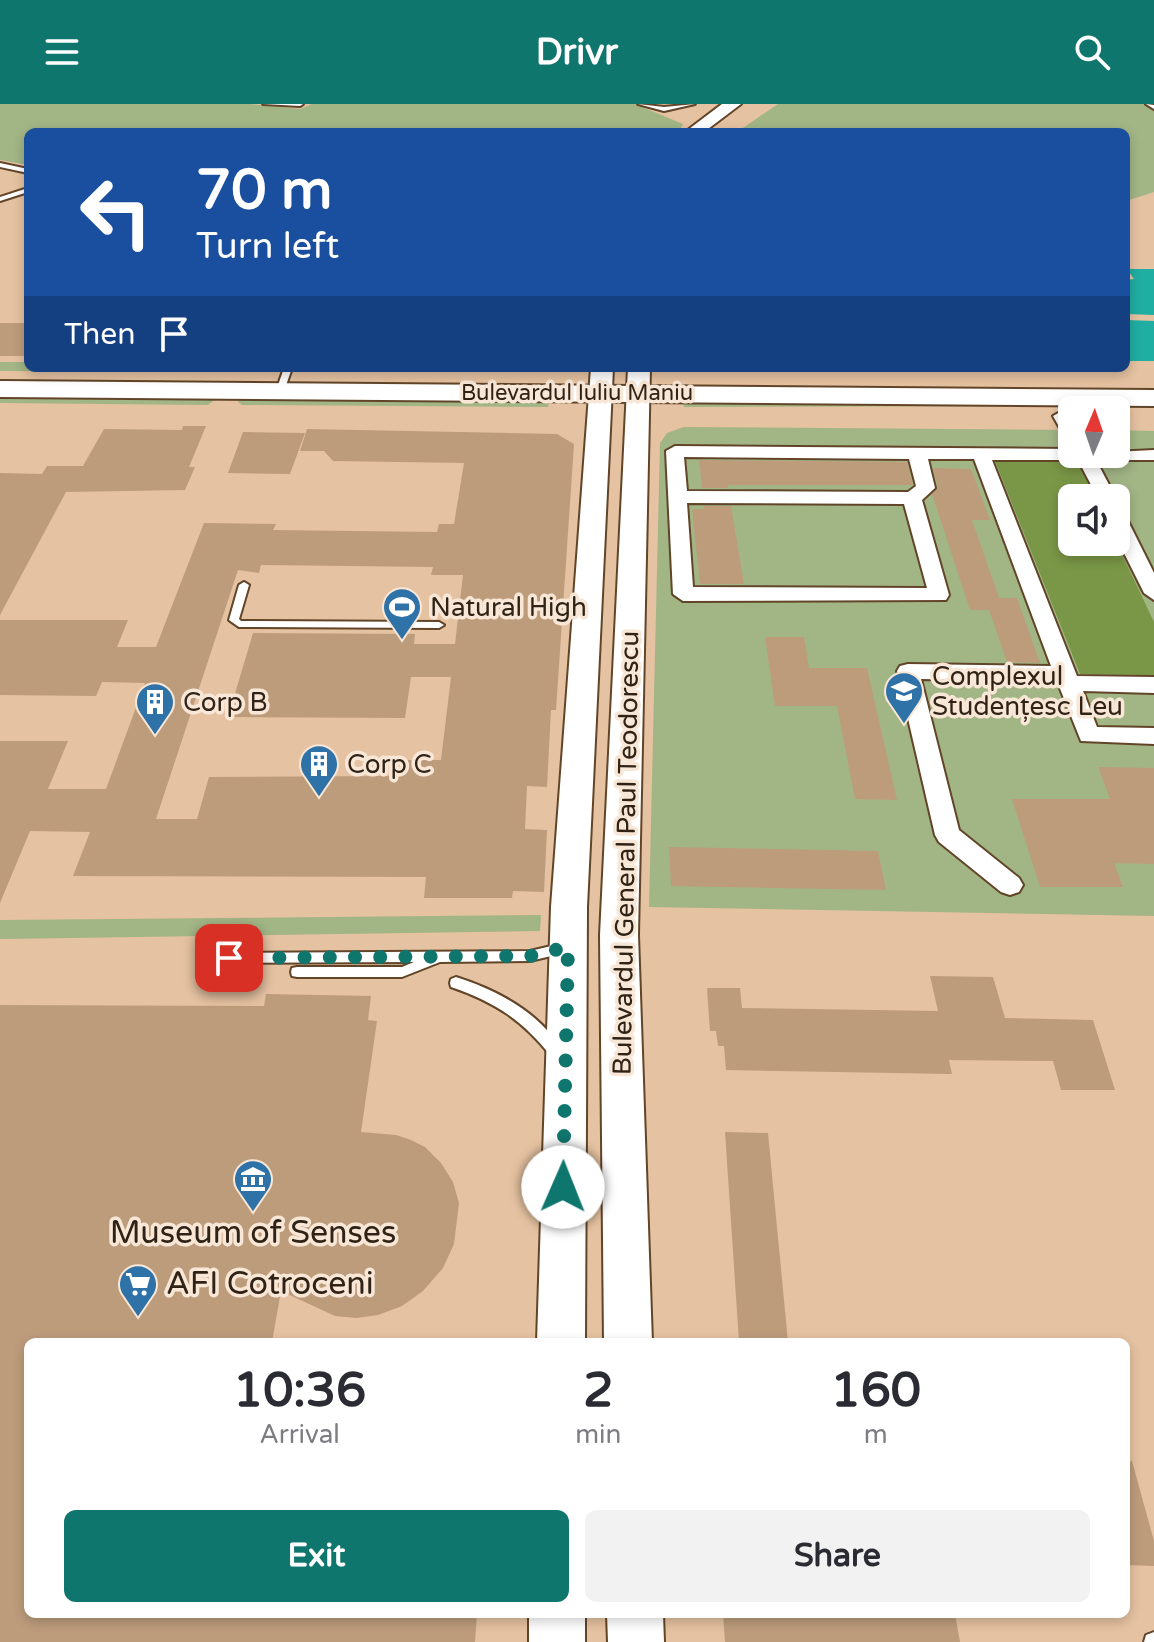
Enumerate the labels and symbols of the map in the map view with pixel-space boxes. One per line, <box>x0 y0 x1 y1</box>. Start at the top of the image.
street label: Bulevardul Iuliu Maniu <box>461 380 693 406</box>
north arrow <box>1058 396 1130 468</box>
sports icon: Natural High <box>381 586 423 641</box>
place label: Natural High <box>430 592 587 623</box>
street label: Bulevardul General Paul Teodorescu <box>607 631 645 1075</box>
place label: Complexul Studențesc Leu <box>932 661 1123 722</box>
school or university icon: Complexul Studențesc Leu <box>883 670 925 725</box>
building icon: Corp B <box>134 681 176 736</box>
place label: Corp B <box>183 687 268 718</box>
building icon: Corp C <box>298 743 340 798</box>
place label: Corp C <box>347 749 432 780</box>
pin <box>195 924 263 992</box>
position arrow <box>521 1145 605 1229</box>
museum icon: Museum of Senses <box>232 1158 274 1213</box>
place label: Museum of Senses <box>110 1214 396 1252</box>
supermarket icon: AFI Cotroceni <box>117 1263 159 1318</box>
place label: AFI Cotroceni <box>166 1265 374 1303</box>

